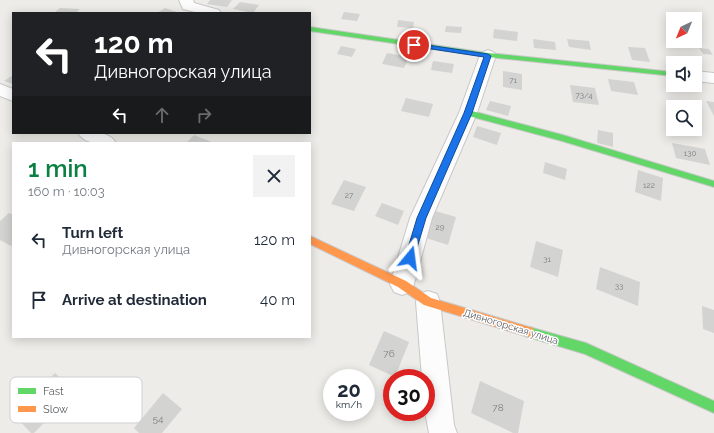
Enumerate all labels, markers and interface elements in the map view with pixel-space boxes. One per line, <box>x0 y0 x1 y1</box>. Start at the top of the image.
north arrow <box>666 12 702 48</box>
map controls <box>666 12 702 136</box>
text: 120 m <box>94 27 174 60</box>
icon: left <box>28 28 80 80</box>
pin <box>397 28 431 62</box>
icon: arrive <box>403 34 425 56</box>
button: sound <box>666 56 702 92</box>
text: Дивногорская улица <box>94 61 271 82</box>
house number: 71 <box>509 75 517 85</box>
house number: 73/4 <box>575 90 593 100</box>
button: search <box>666 100 702 136</box>
icon: left <box>109 104 131 126</box>
icon: ahead <box>151 104 173 126</box>
icon: right <box>193 104 215 126</box>
house number: 130 <box>684 148 696 158</box>
text: 1 min <box>28 154 88 183</box>
button: close <box>253 155 295 197</box>
house number: 122 <box>643 180 655 190</box>
text: 160 m · 10:03 <box>28 184 105 199</box>
house number: 27 <box>345 190 354 200</box>
house number: 29 <box>436 222 445 232</box>
text: Turn left <box>62 224 123 242</box>
icon: left <box>28 229 50 251</box>
text: 120 m <box>254 231 295 249</box>
position arrow <box>389 237 431 279</box>
text: Дивногорская улица <box>62 242 190 257</box>
house number: 31 <box>543 254 551 264</box>
house number: 33 <box>615 281 623 291</box>
icon: arrive <box>28 289 50 311</box>
text: Arrive at destination <box>62 291 207 309</box>
text: 40 m <box>260 291 295 309</box>
street label: Дивногорская улица <box>462 307 560 346</box>
house number: 76 <box>383 348 395 359</box>
speed limit sign: 30 <box>383 369 435 421</box>
legend <box>10 377 142 423</box>
text: 20 <box>337 378 361 402</box>
text: Fast <box>43 385 64 398</box>
text: km/h <box>336 399 362 410</box>
house number: 78 <box>492 402 504 413</box>
text: Slow <box>43 403 68 416</box>
house number: 54 <box>153 413 164 424</box>

